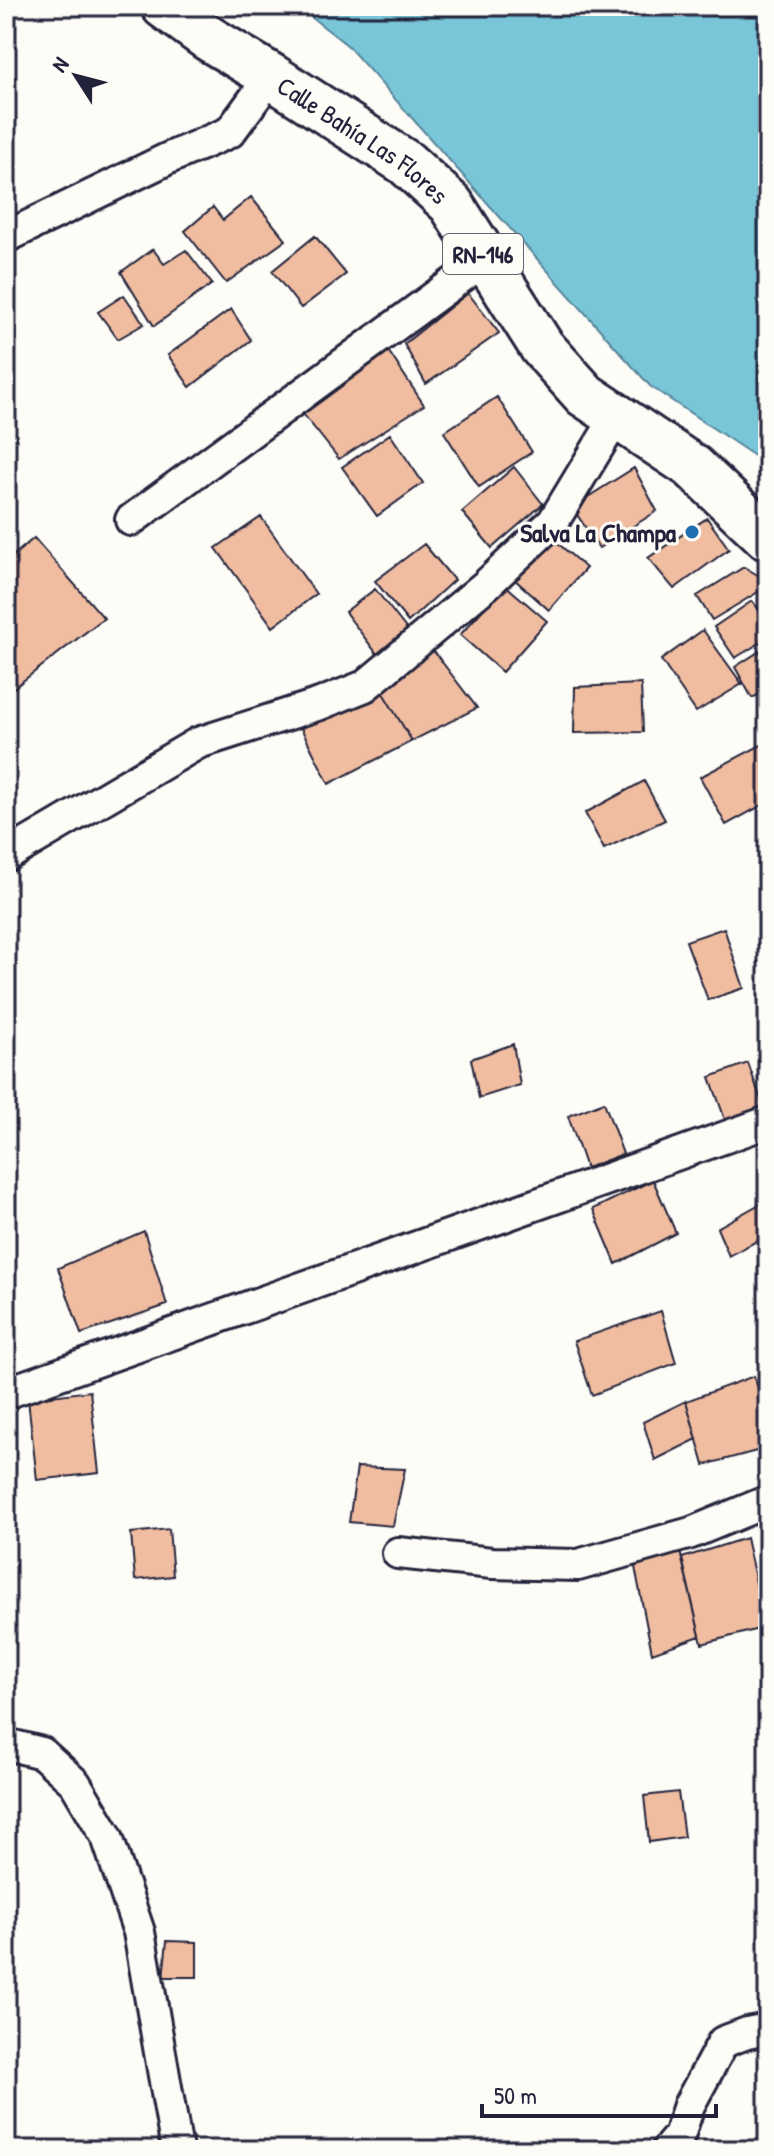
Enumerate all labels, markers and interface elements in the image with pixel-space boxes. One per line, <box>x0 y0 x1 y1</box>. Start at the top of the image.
north arrow <box>36 36 116 116</box>
text: N <box>44 50 76 78</box>
street label: Calle Bahía Las Flores <box>271 67 456 211</box>
road number: RN-146 <box>443 234 523 274</box>
place label: Salva La Champa <box>520 515 677 551</box>
marker: Salva La Champa <box>683 523 701 541</box>
scale bar <box>482 2068 716 2118</box>
text: 50 m <box>494 2079 537 2111</box>

